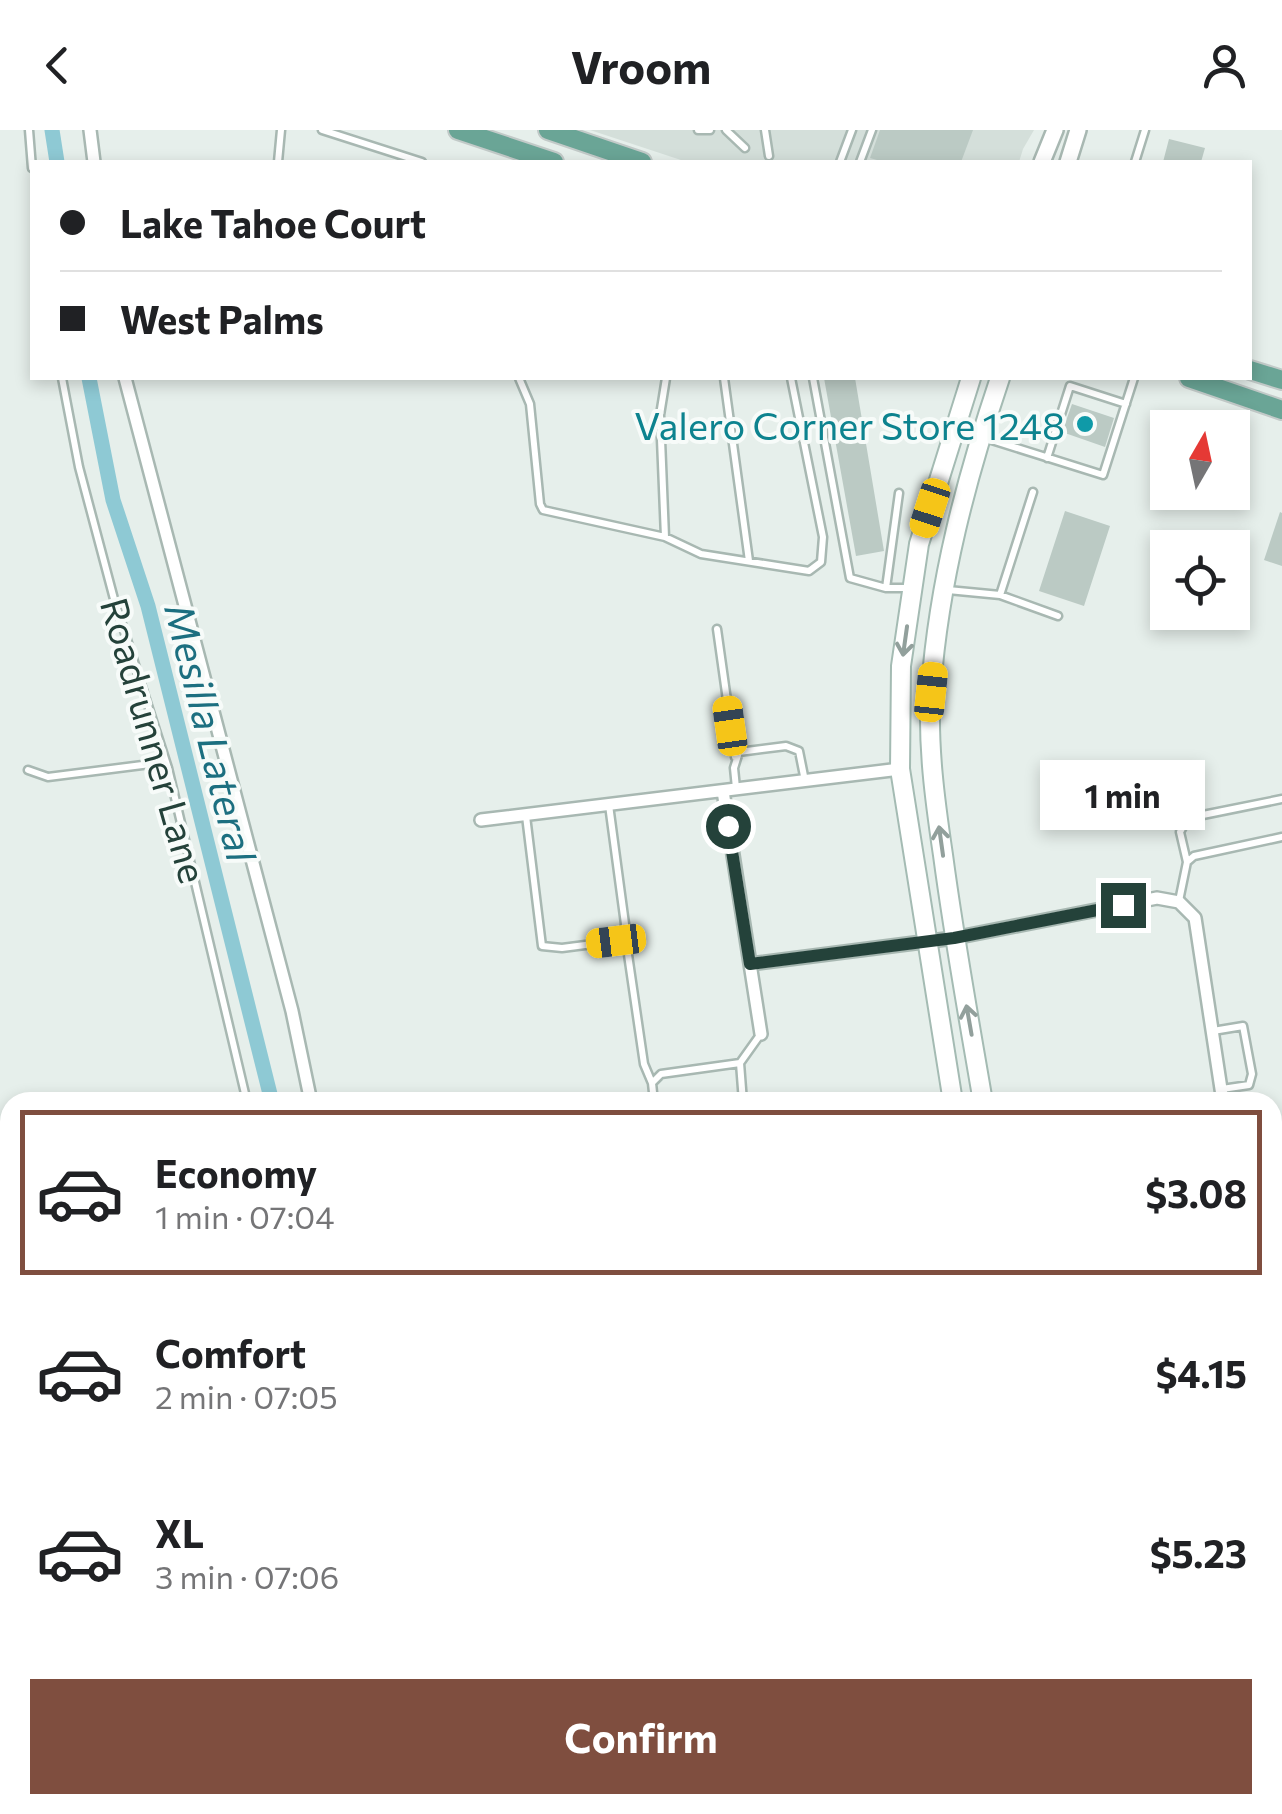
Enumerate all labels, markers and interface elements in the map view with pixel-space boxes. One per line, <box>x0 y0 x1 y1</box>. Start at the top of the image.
icon: back <box>30 38 85 93</box>
text: Vroom <box>571 38 711 93</box>
icon: person <box>1197 38 1252 93</box>
text: Lake Tahoe Court <box>120 199 426 246</box>
text: West Palms <box>120 295 324 342</box>
place label: Valero Corner Store 1248 <box>634 401 1065 448</box>
north arrow <box>1150 410 1250 510</box>
map controls <box>1150 410 1250 630</box>
marker: Valero Corner Store 1248 <box>1074 413 1096 435</box>
car <box>906 475 954 541</box>
button: locate <box>1150 530 1250 630</box>
street label: Roadrunner Lane <box>92 592 218 888</box>
water label: Mesilla Lateral <box>156 598 268 867</box>
one-way arrow <box>895 624 913 657</box>
car <box>913 661 949 723</box>
car <box>711 694 749 758</box>
callout: 1 min <box>1040 760 1206 830</box>
text: 1 min <box>1085 775 1160 815</box>
route start <box>706 804 751 849</box>
one-way arrow <box>931 826 949 858</box>
route end <box>1101 883 1146 928</box>
car <box>584 922 648 960</box>
one-way arrow <box>959 1004 978 1037</box>
icon: car <box>35 1148 125 1238</box>
text: Economy <box>155 1149 317 1196</box>
text: $3.08 <box>1145 1169 1247 1216</box>
text: 1 min · 07:04 <box>155 1196 334 1236</box>
icon: car <box>35 1328 125 1418</box>
text: Comfort <box>155 1329 306 1376</box>
text: $4.15 <box>1155 1349 1247 1396</box>
text: 2 min · 07:05 <box>155 1376 338 1416</box>
icon: car <box>35 1508 125 1598</box>
text: XL <box>155 1509 204 1556</box>
text: $5.23 <box>1150 1529 1247 1576</box>
text: 3 min · 07:06 <box>155 1556 339 1596</box>
button: Confirm <box>30 1679 1252 1794</box>

